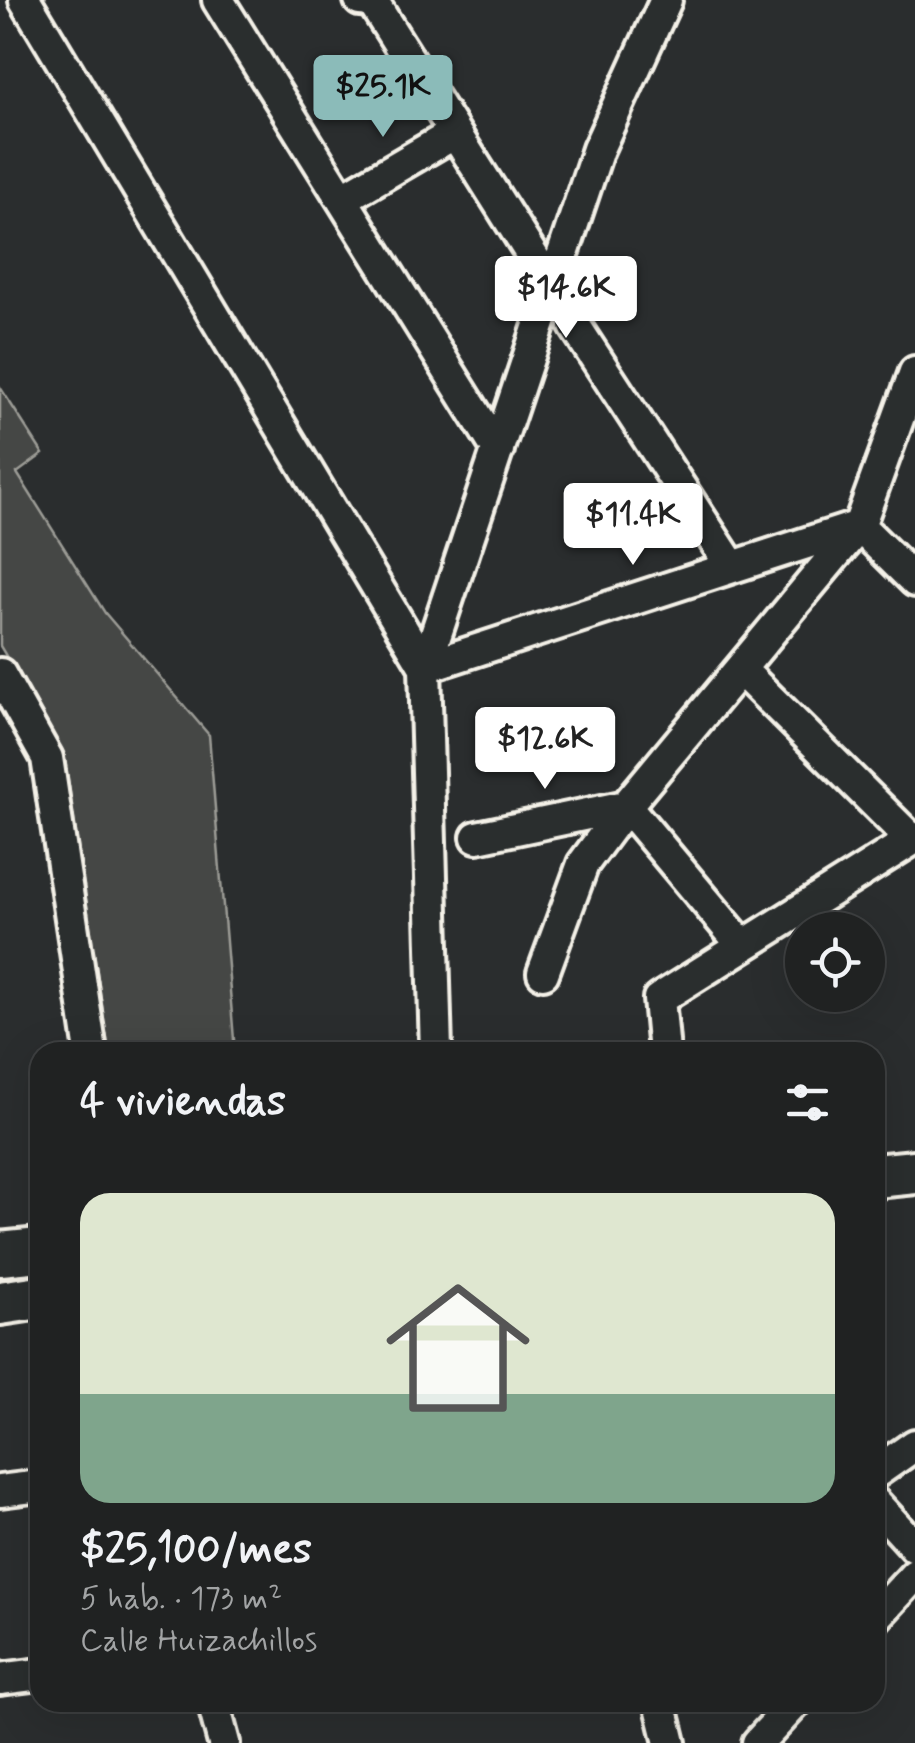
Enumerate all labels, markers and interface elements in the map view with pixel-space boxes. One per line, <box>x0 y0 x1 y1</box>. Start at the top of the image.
pin: $25.1K <box>302 55 464 140</box>
text: $25.1K <box>335 66 431 108</box>
pin: $14.6K <box>485 256 647 341</box>
text: $14.6K <box>517 267 615 309</box>
pin: $11.4K <box>552 483 714 568</box>
text: $11.4K <box>586 494 680 536</box>
pin: $12.6K <box>464 707 626 792</box>
text: $12.6K <box>497 718 593 760</box>
map controls <box>785 912 885 1012</box>
button: locate <box>785 912 885 1012</box>
text: 4 viviendas <box>80 1075 286 1130</box>
icon: filters <box>780 1075 835 1130</box>
icon: home <box>368 1258 548 1438</box>
text: $25,100/mes <box>80 1523 312 1578</box>
text: 5 hab. · 173 m² <box>80 1578 282 1620</box>
text: Calle Huizachillos <box>80 1620 317 1662</box>

